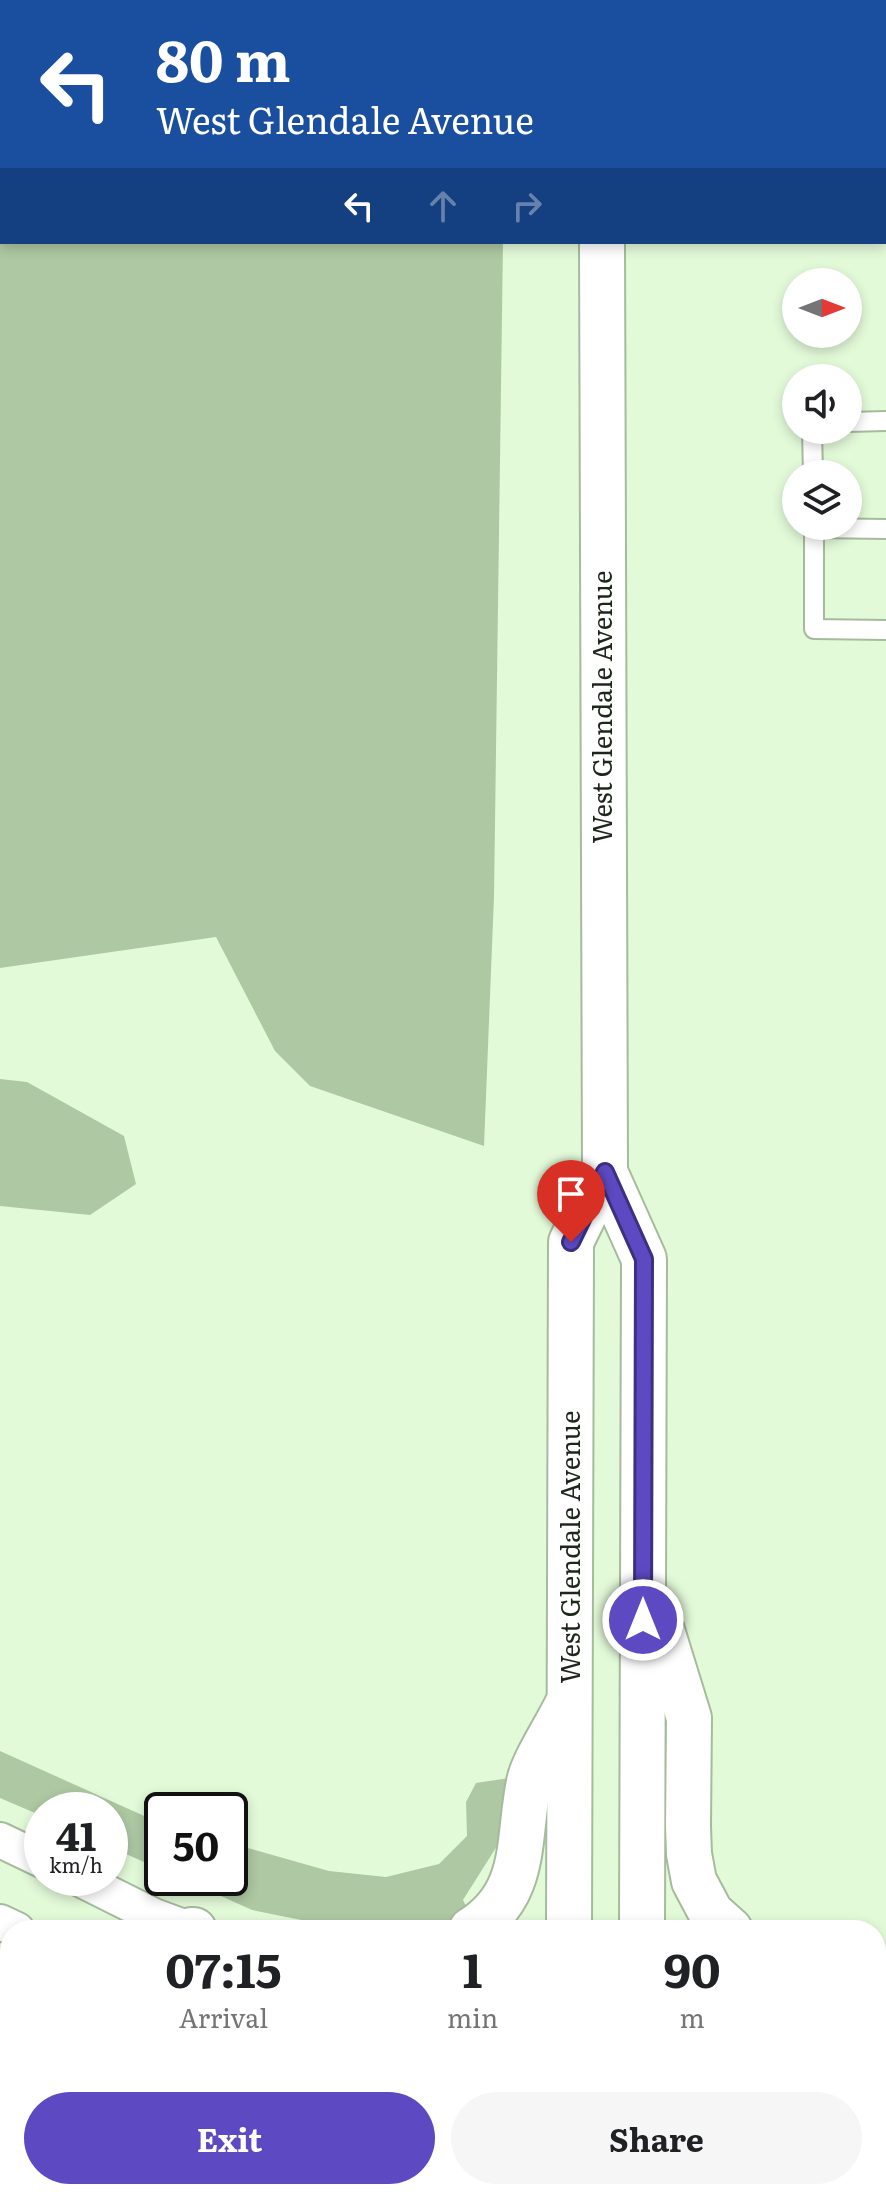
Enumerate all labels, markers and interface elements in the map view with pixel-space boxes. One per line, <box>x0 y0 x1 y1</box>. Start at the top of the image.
text: 80 m <box>156 16 291 99</box>
icon: left <box>24 32 128 136</box>
text: West Glendale Avenue <box>156 92 534 145</box>
icon: left <box>337 184 381 228</box>
icon: ahead <box>421 184 465 228</box>
icon: right <box>505 184 549 228</box>
north arrow <box>782 268 862 348</box>
map controls <box>782 268 862 540</box>
button: sound <box>782 364 862 444</box>
button: layers <box>782 460 862 540</box>
street label: West Glendale Avenue <box>581 571 620 843</box>
pin <box>537 1160 605 1242</box>
icon: arrive <box>549 1172 593 1216</box>
street label: West Glendale Avenue <box>549 1411 588 1683</box>
position arrow <box>601 1578 685 1662</box>
speed limit sign: 50 <box>144 1792 248 1896</box>
text: 41 <box>56 1804 96 1863</box>
text: km/h <box>49 1849 103 1879</box>
text: 07:15 <box>165 1932 282 2003</box>
text: 1 <box>463 1932 482 2003</box>
text: 90 <box>663 1932 721 2003</box>
text: Arrival <box>179 1997 268 2036</box>
text: min <box>447 1997 498 2036</box>
text: m <box>679 1997 705 2036</box>
button: Exit <box>24 2092 435 2184</box>
button: Share <box>451 2092 862 2184</box>

